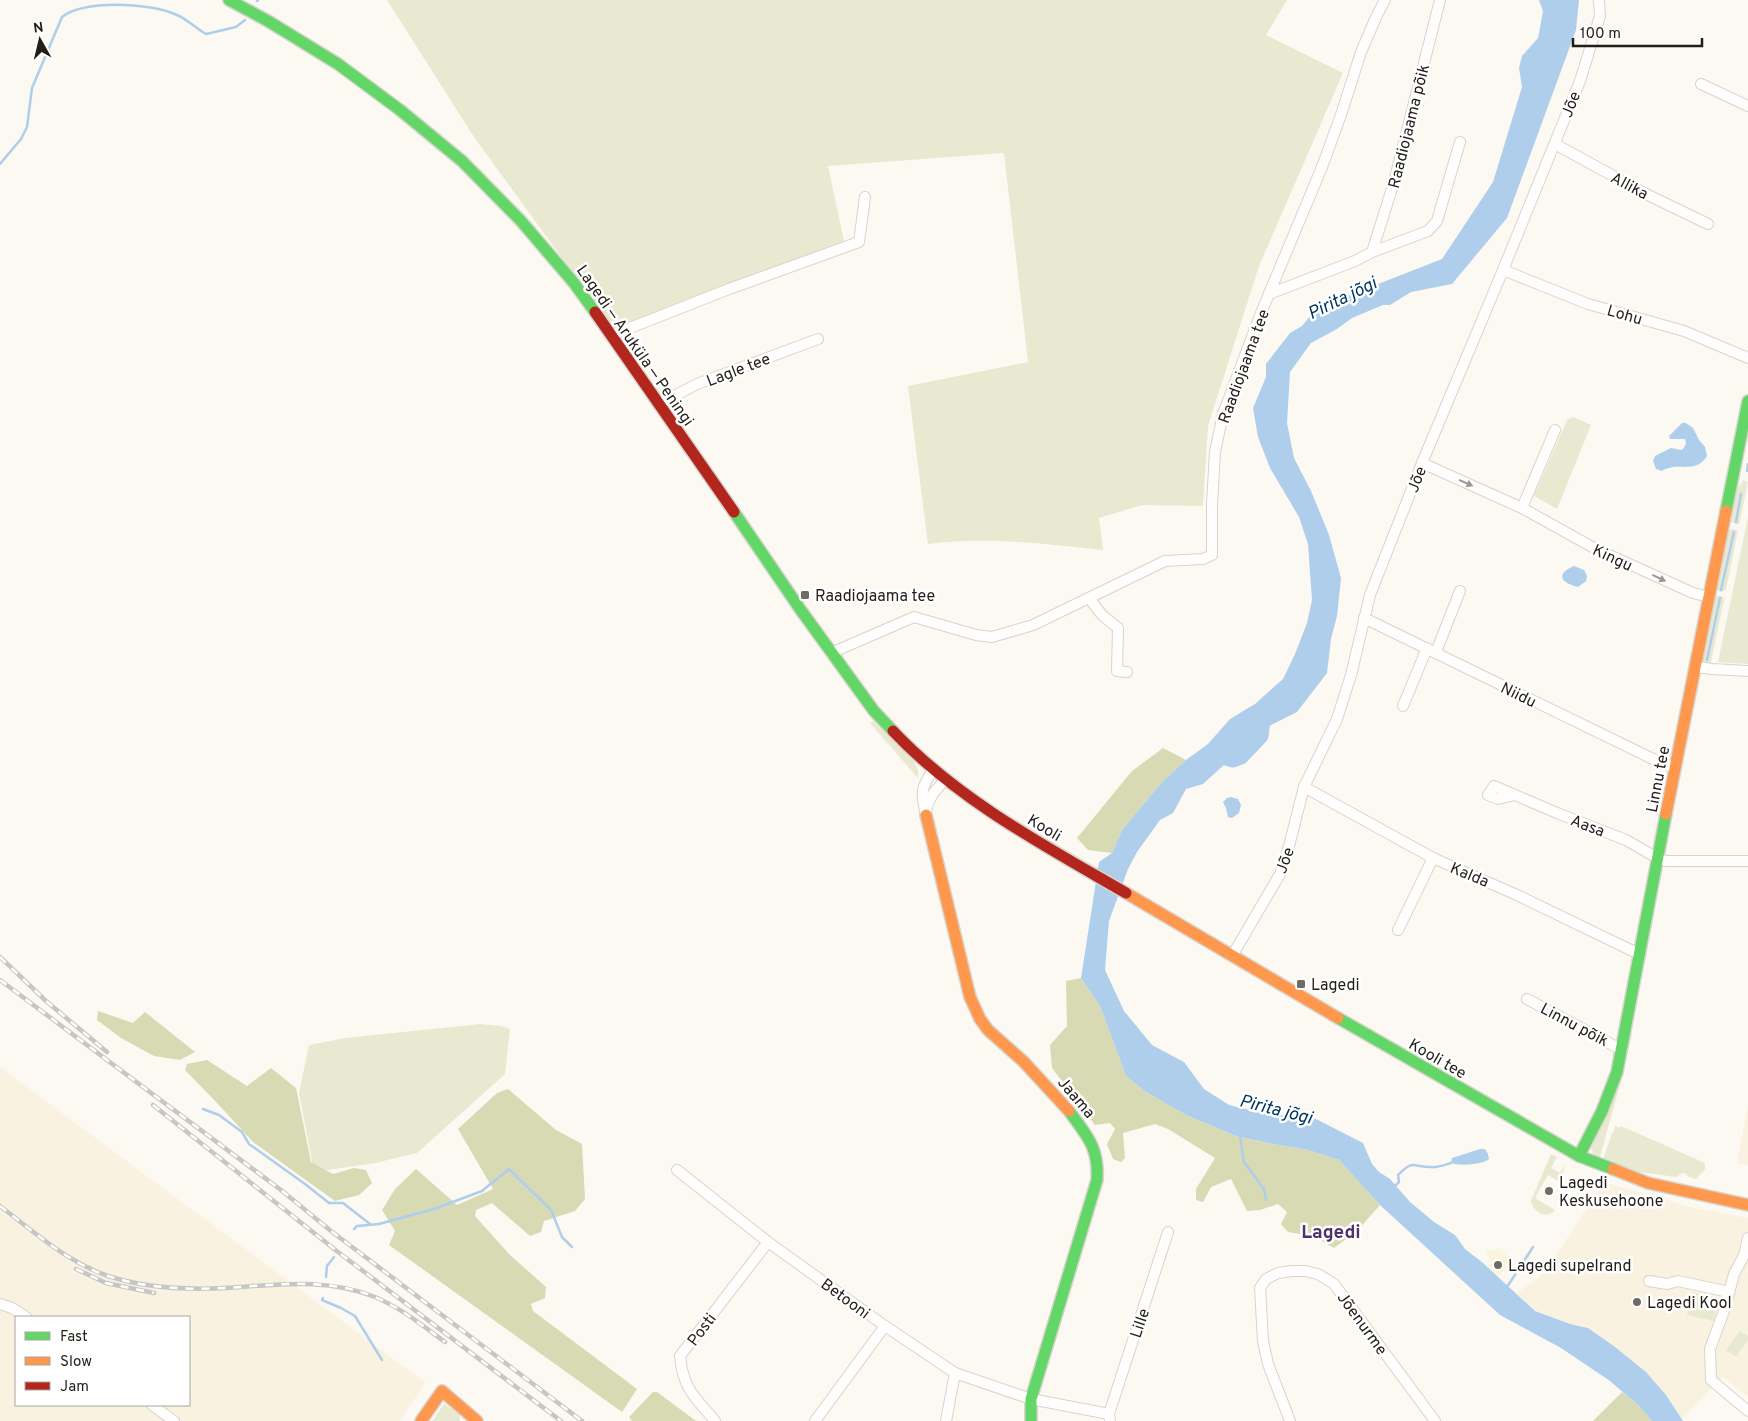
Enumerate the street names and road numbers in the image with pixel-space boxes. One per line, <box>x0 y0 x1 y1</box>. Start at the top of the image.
street label: Raadiojaama põik <box>1385 62 1435 191</box>
street label: Jõe <box>1558 89 1586 121</box>
street label: Allika <box>1607 169 1651 205</box>
street label: Lagedi — Aruküla — Peningi <box>571 262 698 430</box>
street label: Lohu <box>1604 301 1644 330</box>
street label: Raadiojaama tee <box>1215 307 1275 426</box>
street label: Lagle tee <box>704 350 773 392</box>
street label: Jõe <box>1404 464 1432 496</box>
street label: Kingu <box>1589 541 1635 577</box>
street label: Niidu <box>1497 679 1539 713</box>
street label: Linnu tee <box>1643 744 1675 814</box>
street label: Kooli <box>1023 811 1065 847</box>
street label: Aasa <box>1567 811 1607 842</box>
street label: Jõe <box>1272 845 1300 876</box>
street label: Kalda <box>1447 859 1492 893</box>
street label: Linnu põik <box>1536 999 1612 1052</box>
street label: Kooli tee <box>1404 1035 1470 1084</box>
street label: Jaama <box>1052 1074 1099 1123</box>
street label: Betooni <box>816 1275 873 1324</box>
street label: Jõenurme <box>1332 1289 1391 1360</box>
street label: Lille <box>1127 1306 1155 1341</box>
street label: Posti <box>684 1310 721 1351</box>

